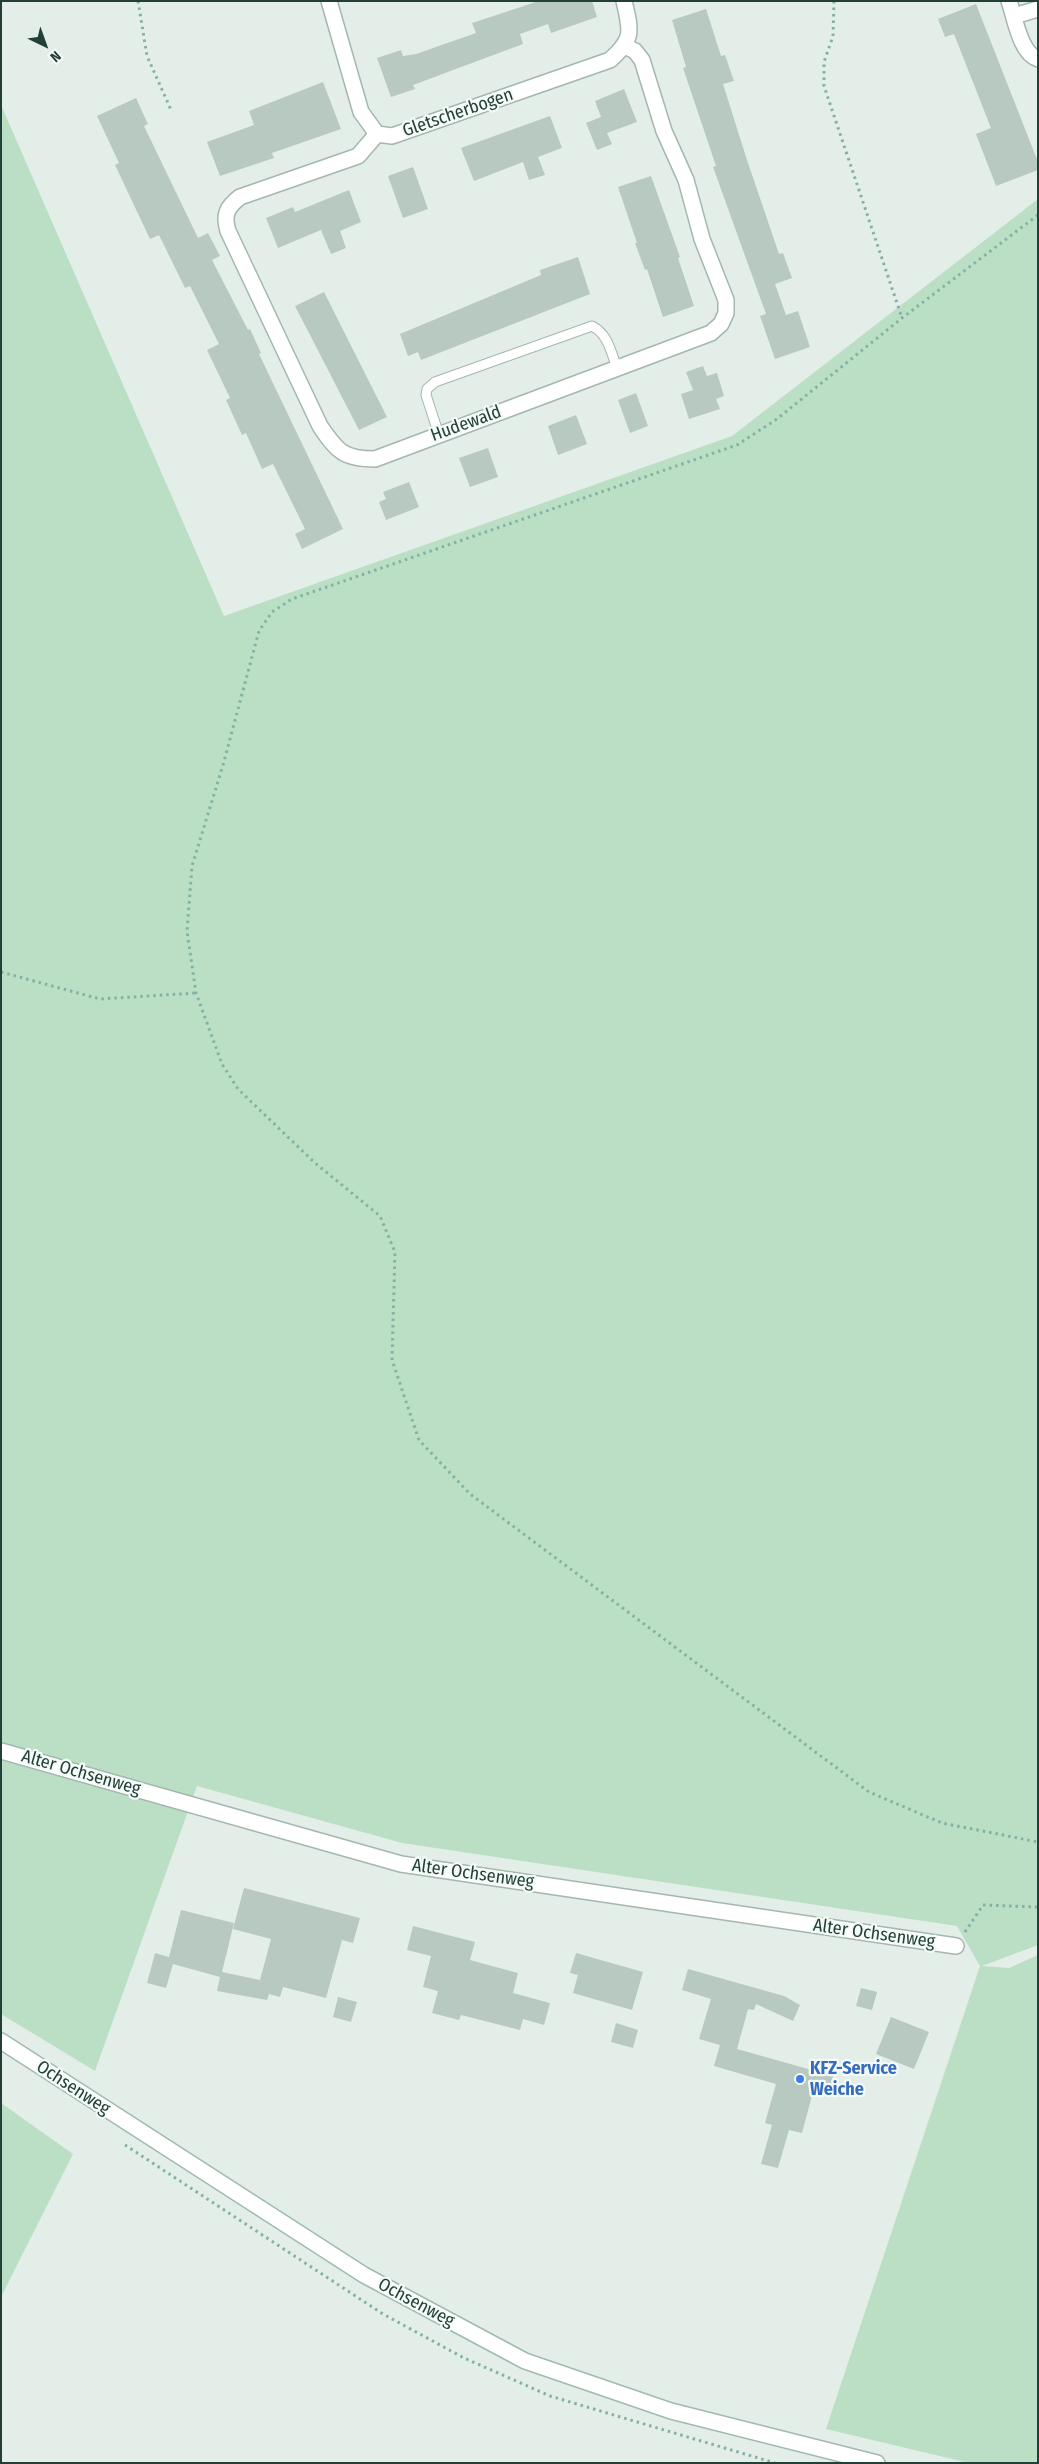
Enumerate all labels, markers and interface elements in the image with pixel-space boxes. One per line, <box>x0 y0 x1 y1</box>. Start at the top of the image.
north arrow <box>20 20 70 70</box>
text: N <box>47 47 64 66</box>
street label: Gletscherbogen <box>400 84 516 142</box>
street label: Hudewald <box>428 401 504 447</box>
street label: Alter Ochsenweg <box>19 1746 143 1800</box>
street label: Alter Ochsenweg <box>411 1855 535 1893</box>
street label: Alter Ochsenweg <box>812 1915 936 1953</box>
street label: Ochsenweg <box>32 2056 114 2120</box>
place label: KFZ-Service Weiche <box>810 2058 897 2100</box>
marker: KFZ-Service Weiche <box>794 2073 806 2085</box>
street label: Ochsenweg <box>374 2274 458 2332</box>

